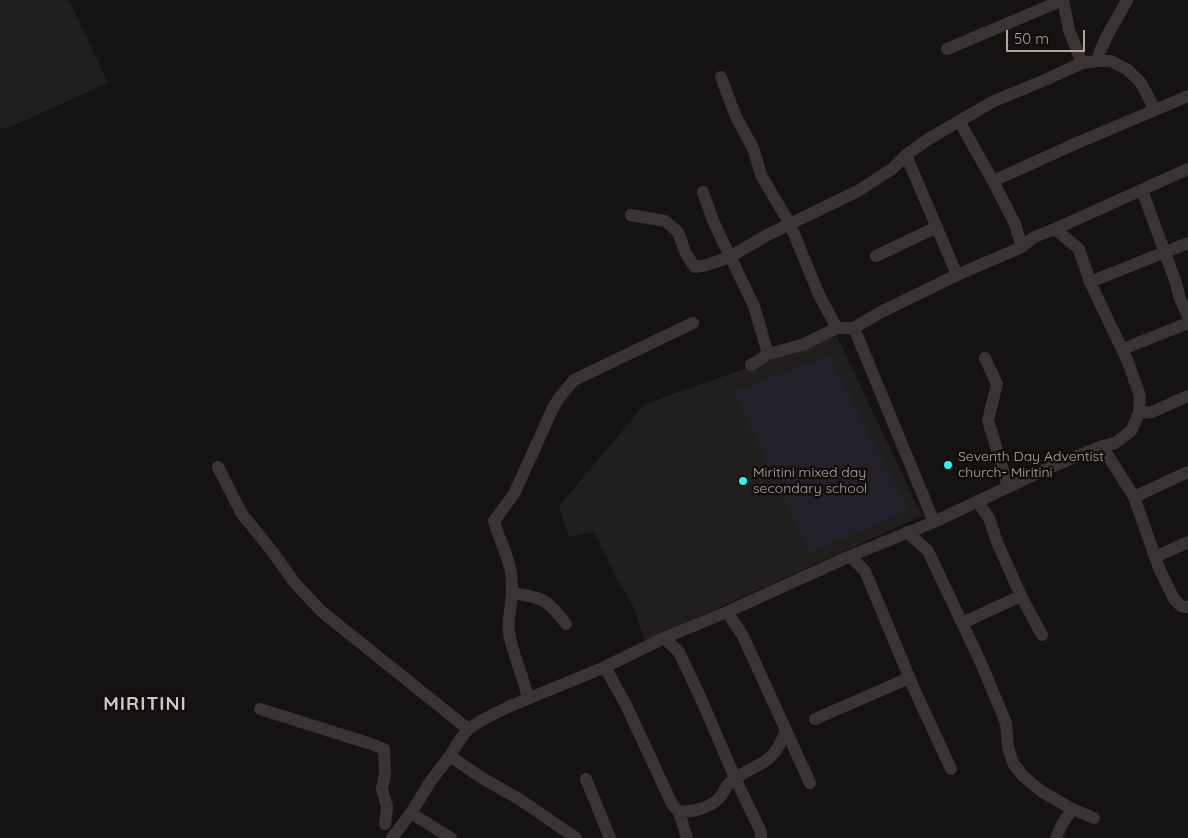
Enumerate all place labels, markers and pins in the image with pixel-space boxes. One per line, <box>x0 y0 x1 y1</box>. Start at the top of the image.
place label: Seventh Day Adventist church- Miritini <box>958 449 1104 482</box>
marker: Seventh Day Adventist church- Miritini <box>942 459 954 471</box>
place label: Miritini mixed day secondary school <box>753 465 867 498</box>
marker: Miritini mixed day secondary school <box>737 475 749 487</box>

